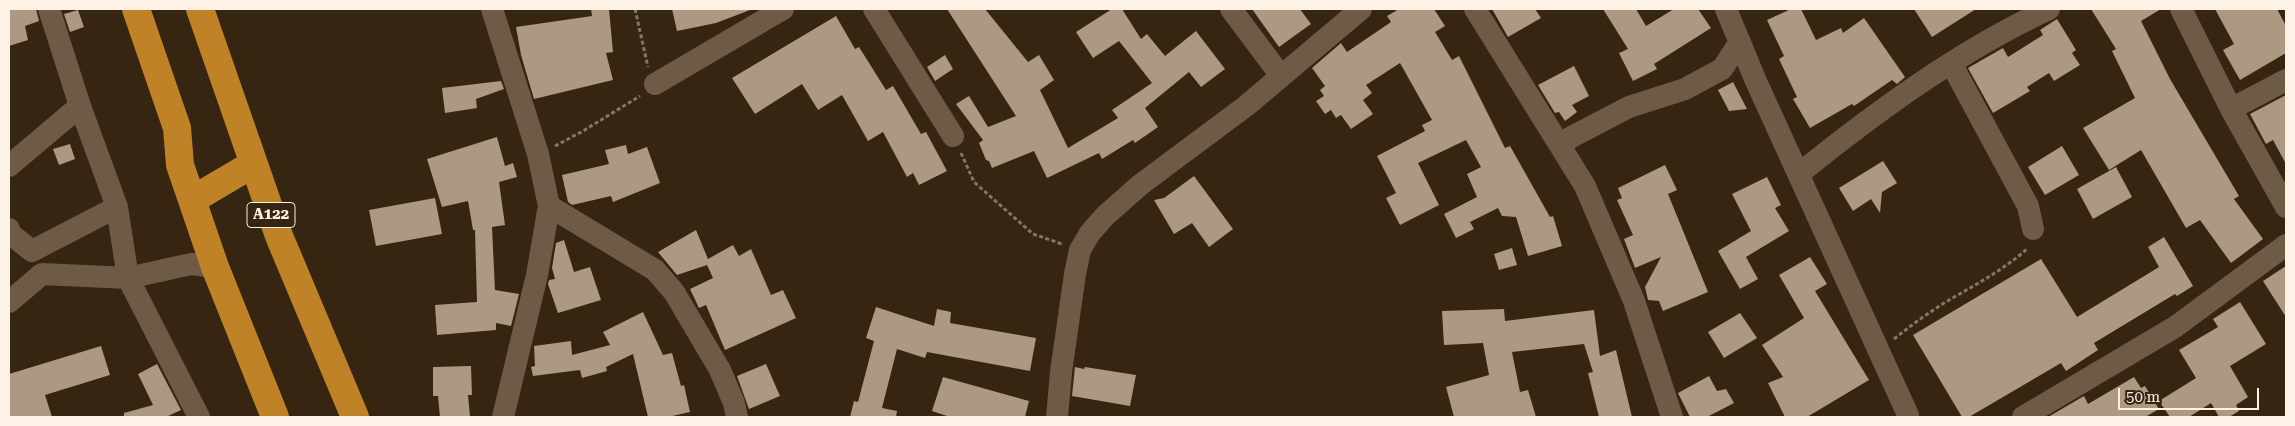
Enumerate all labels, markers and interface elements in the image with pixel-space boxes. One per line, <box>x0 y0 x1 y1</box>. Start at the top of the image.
road number: A122 <box>247 202 295 228</box>
scale bar <box>2120 378 2261 410</box>
text: 50 m <box>2126 388 2160 406</box>

